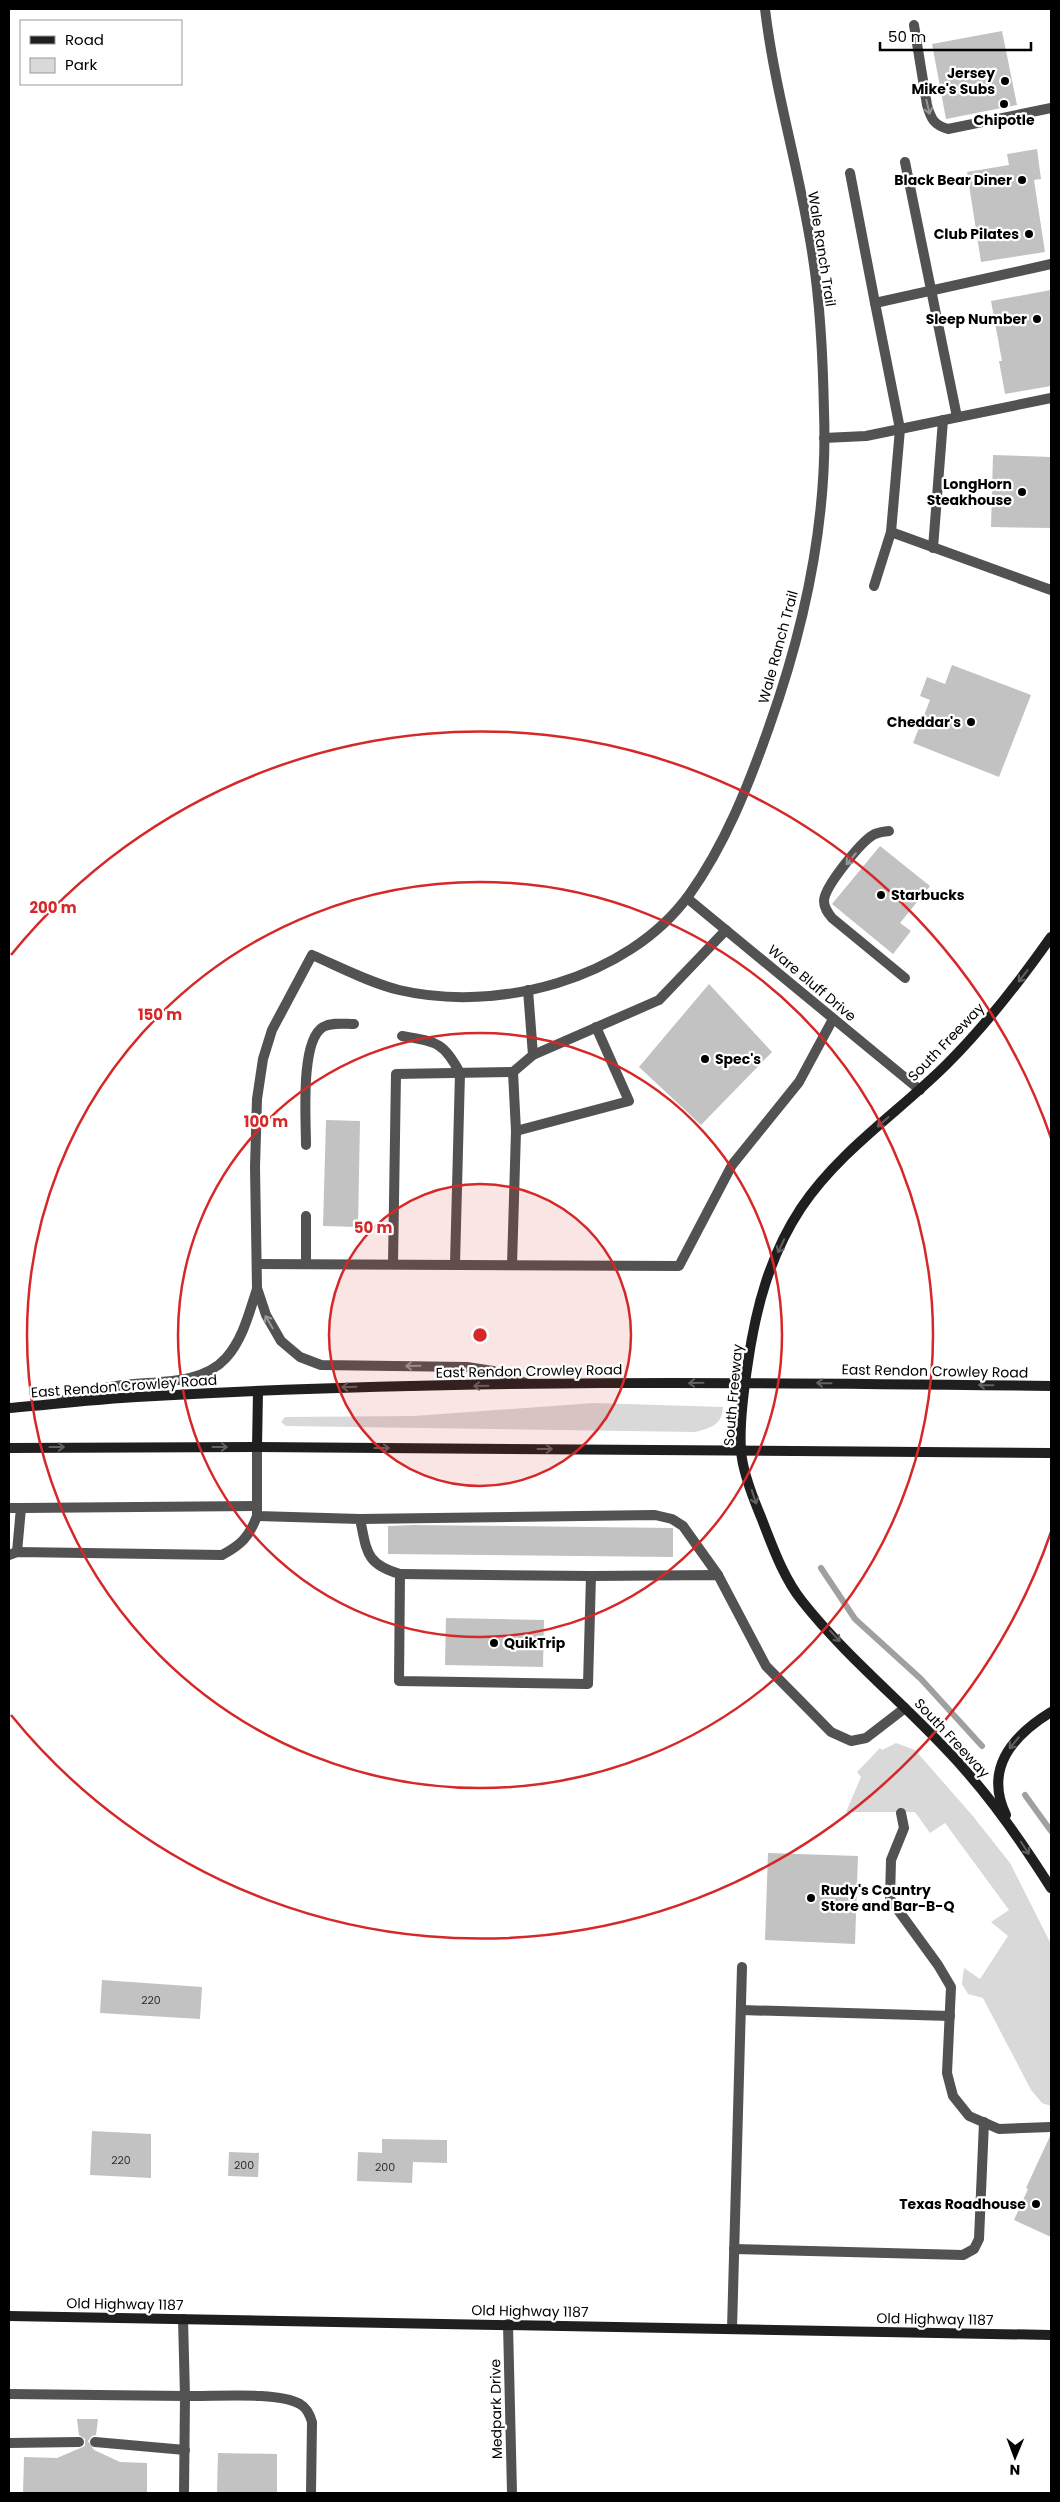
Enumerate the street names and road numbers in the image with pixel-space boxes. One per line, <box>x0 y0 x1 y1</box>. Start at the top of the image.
street label: Wale Ranch Trail <box>803 190 841 308</box>
street label: Wale Ranch Trail <box>753 588 803 706</box>
street label: Ware Bluff Drive <box>764 940 861 1026</box>
street label: South Freeway <box>903 998 989 1086</box>
street label: South Freeway <box>719 1343 747 1447</box>
street label: East Rendon Crowley Road <box>435 1359 623 1383</box>
street label: East Rendon Crowley Road <box>841 1359 1029 1383</box>
street label: East Rendon Crowley Road <box>30 1370 218 1402</box>
street label: South Freeway <box>910 1694 994 1782</box>
street label: Old Highway 1187 <box>66 2293 184 2315</box>
street label: Old Highway 1187 <box>471 2300 589 2322</box>
street label: Old Highway 1187 <box>876 2308 994 2330</box>
street label: Medpark Drive <box>485 2358 507 2459</box>

